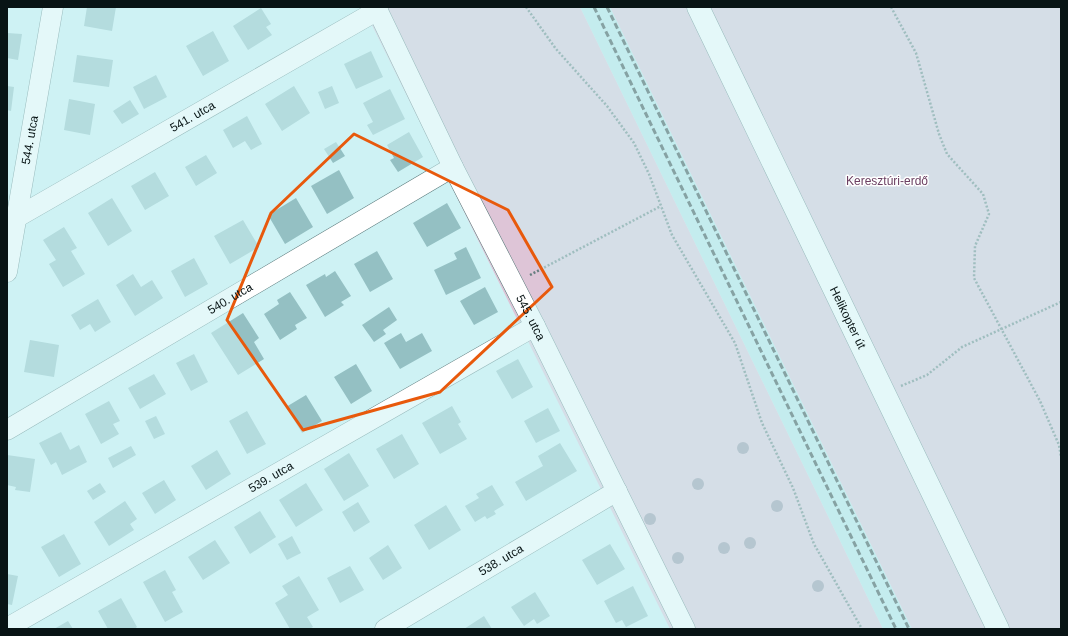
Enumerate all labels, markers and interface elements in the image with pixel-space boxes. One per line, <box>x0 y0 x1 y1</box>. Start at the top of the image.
street label: 541. utca <box>168 98 218 135</box>
street label: 544. utca <box>19 114 41 166</box>
park label: Keresztúri-erdő <box>846 174 928 188</box>
street label: 540. utca <box>205 280 255 317</box>
street label: Helikopter út <box>827 284 869 352</box>
street label: 545. utca <box>513 292 548 343</box>
street label: 539. utca <box>246 459 296 495</box>
street label: 538. utca <box>476 541 526 579</box>

